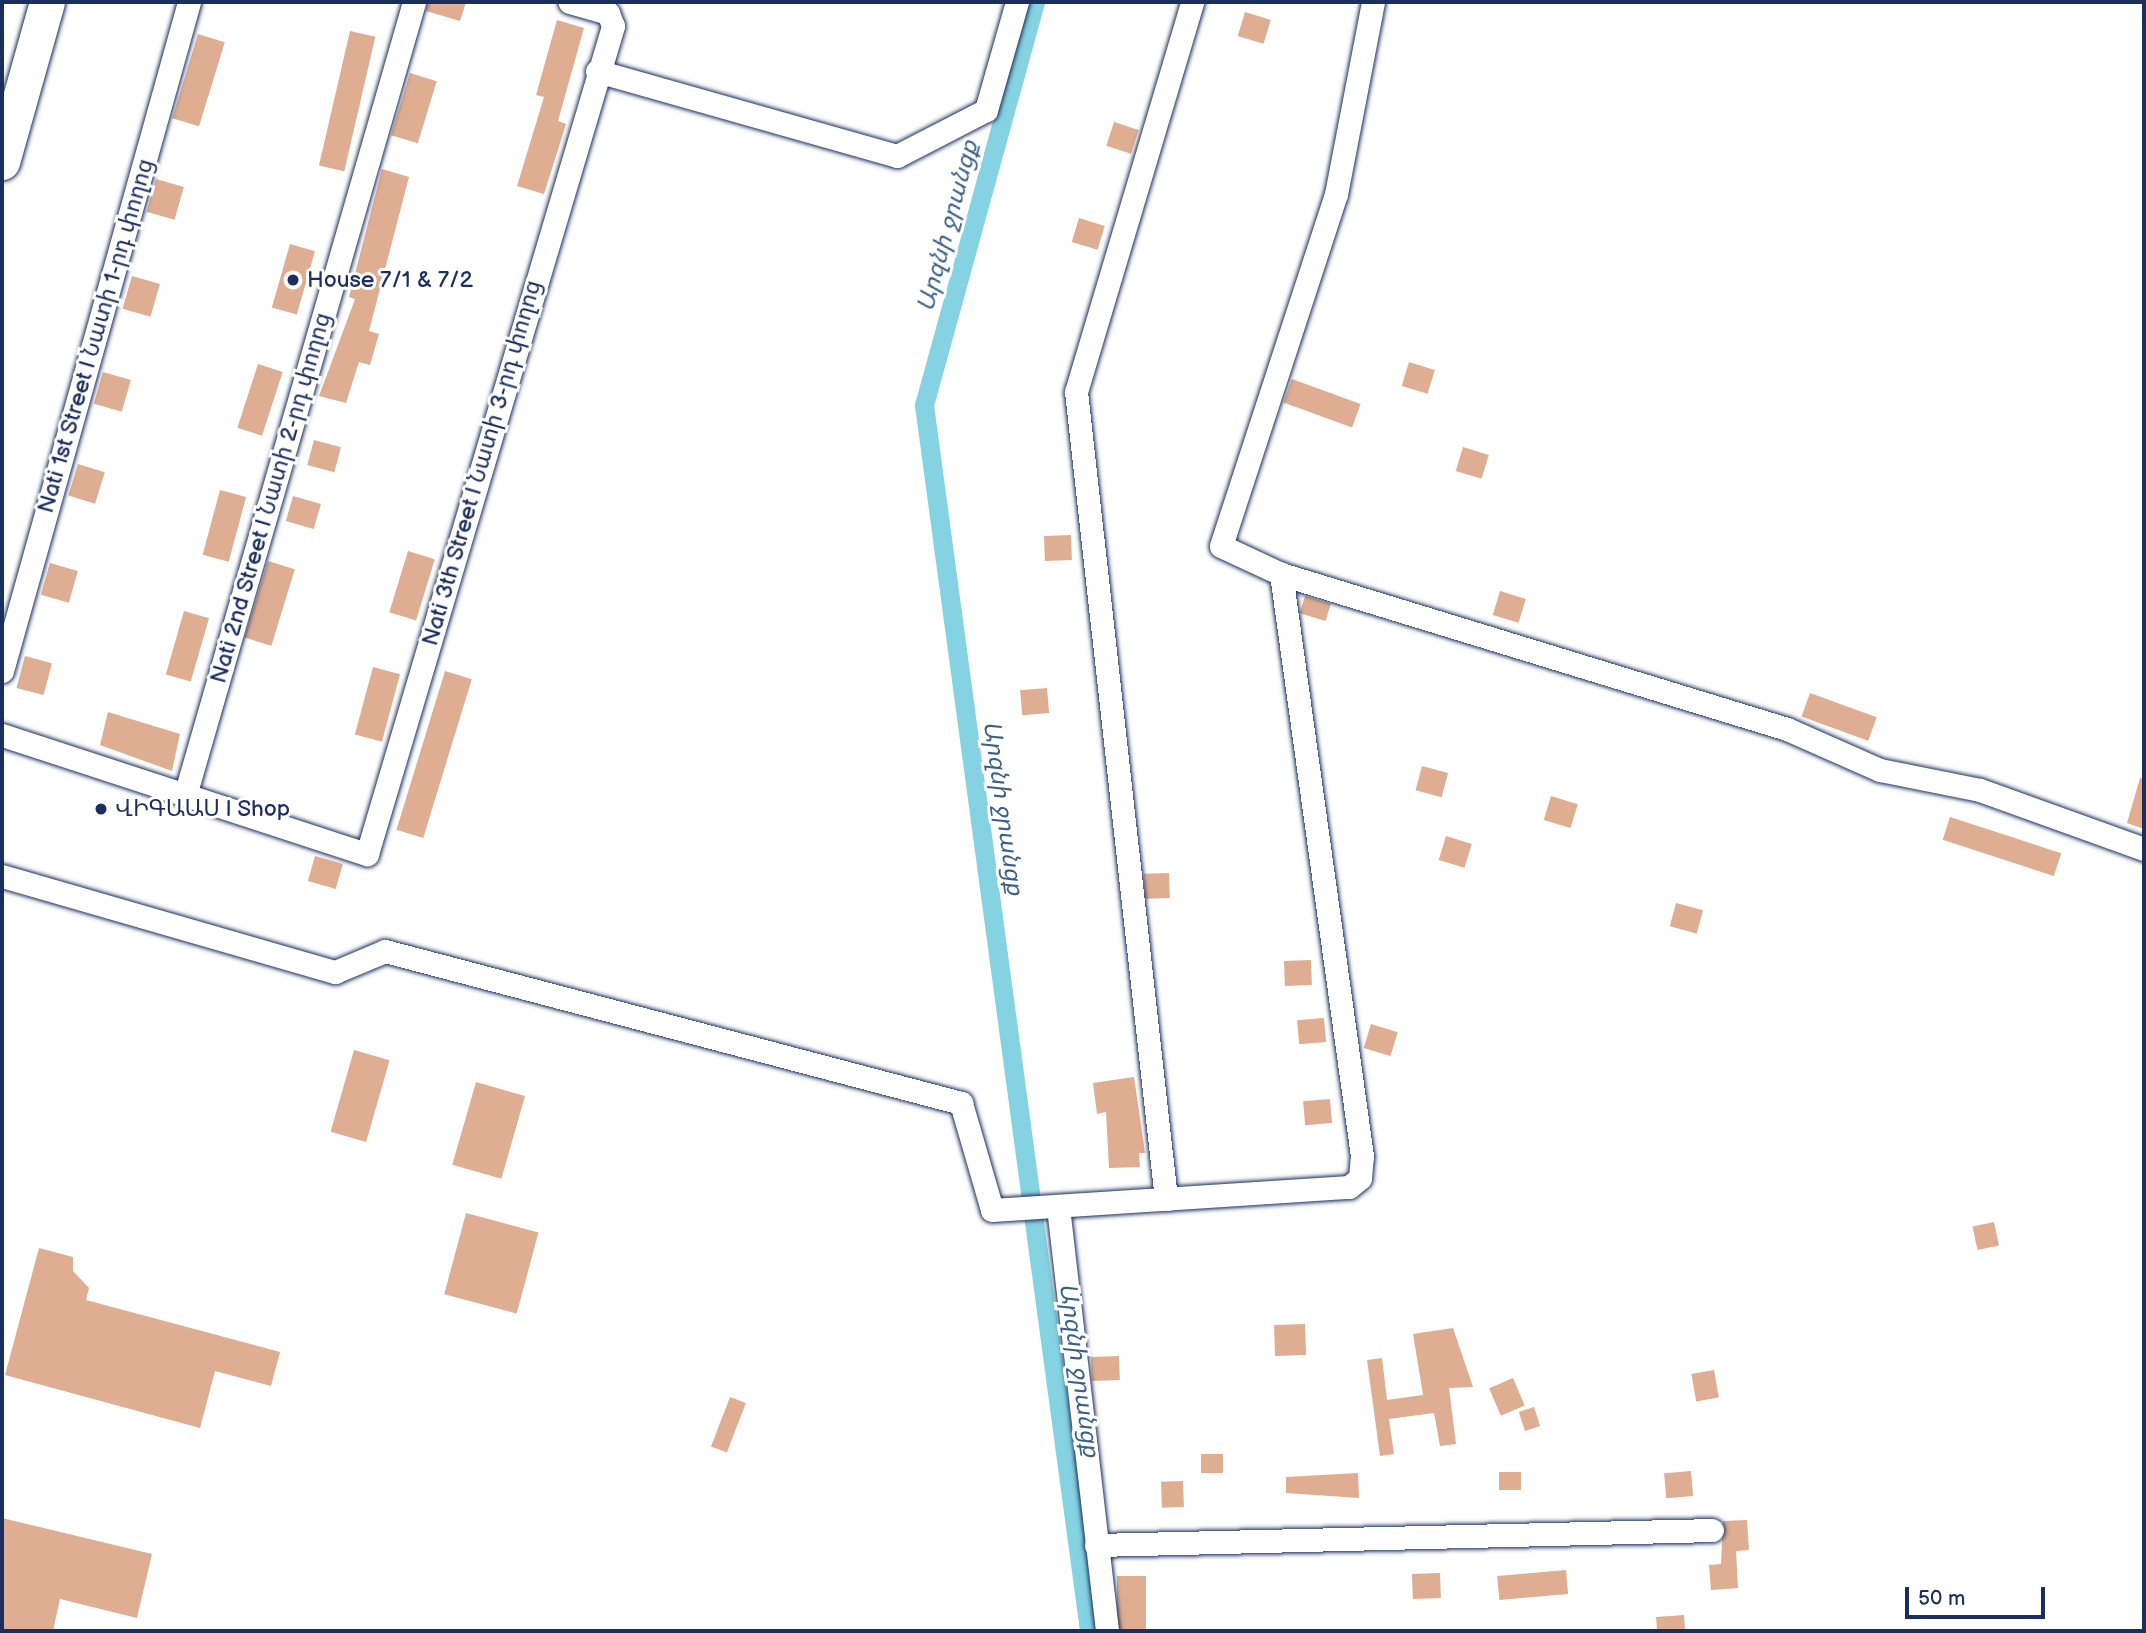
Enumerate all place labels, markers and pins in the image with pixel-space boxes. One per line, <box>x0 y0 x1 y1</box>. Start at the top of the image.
place label: House 7/1 & 7/2 <box>307 266 474 294</box>
marker: House 7/1 & 7/2 <box>285 272 301 288</box>
place label: ՎԻԳԱԱՍ | Shop <box>115 795 290 823</box>
marker: ՎԻԳԱԱՍ | Shop <box>93 801 109 817</box>

